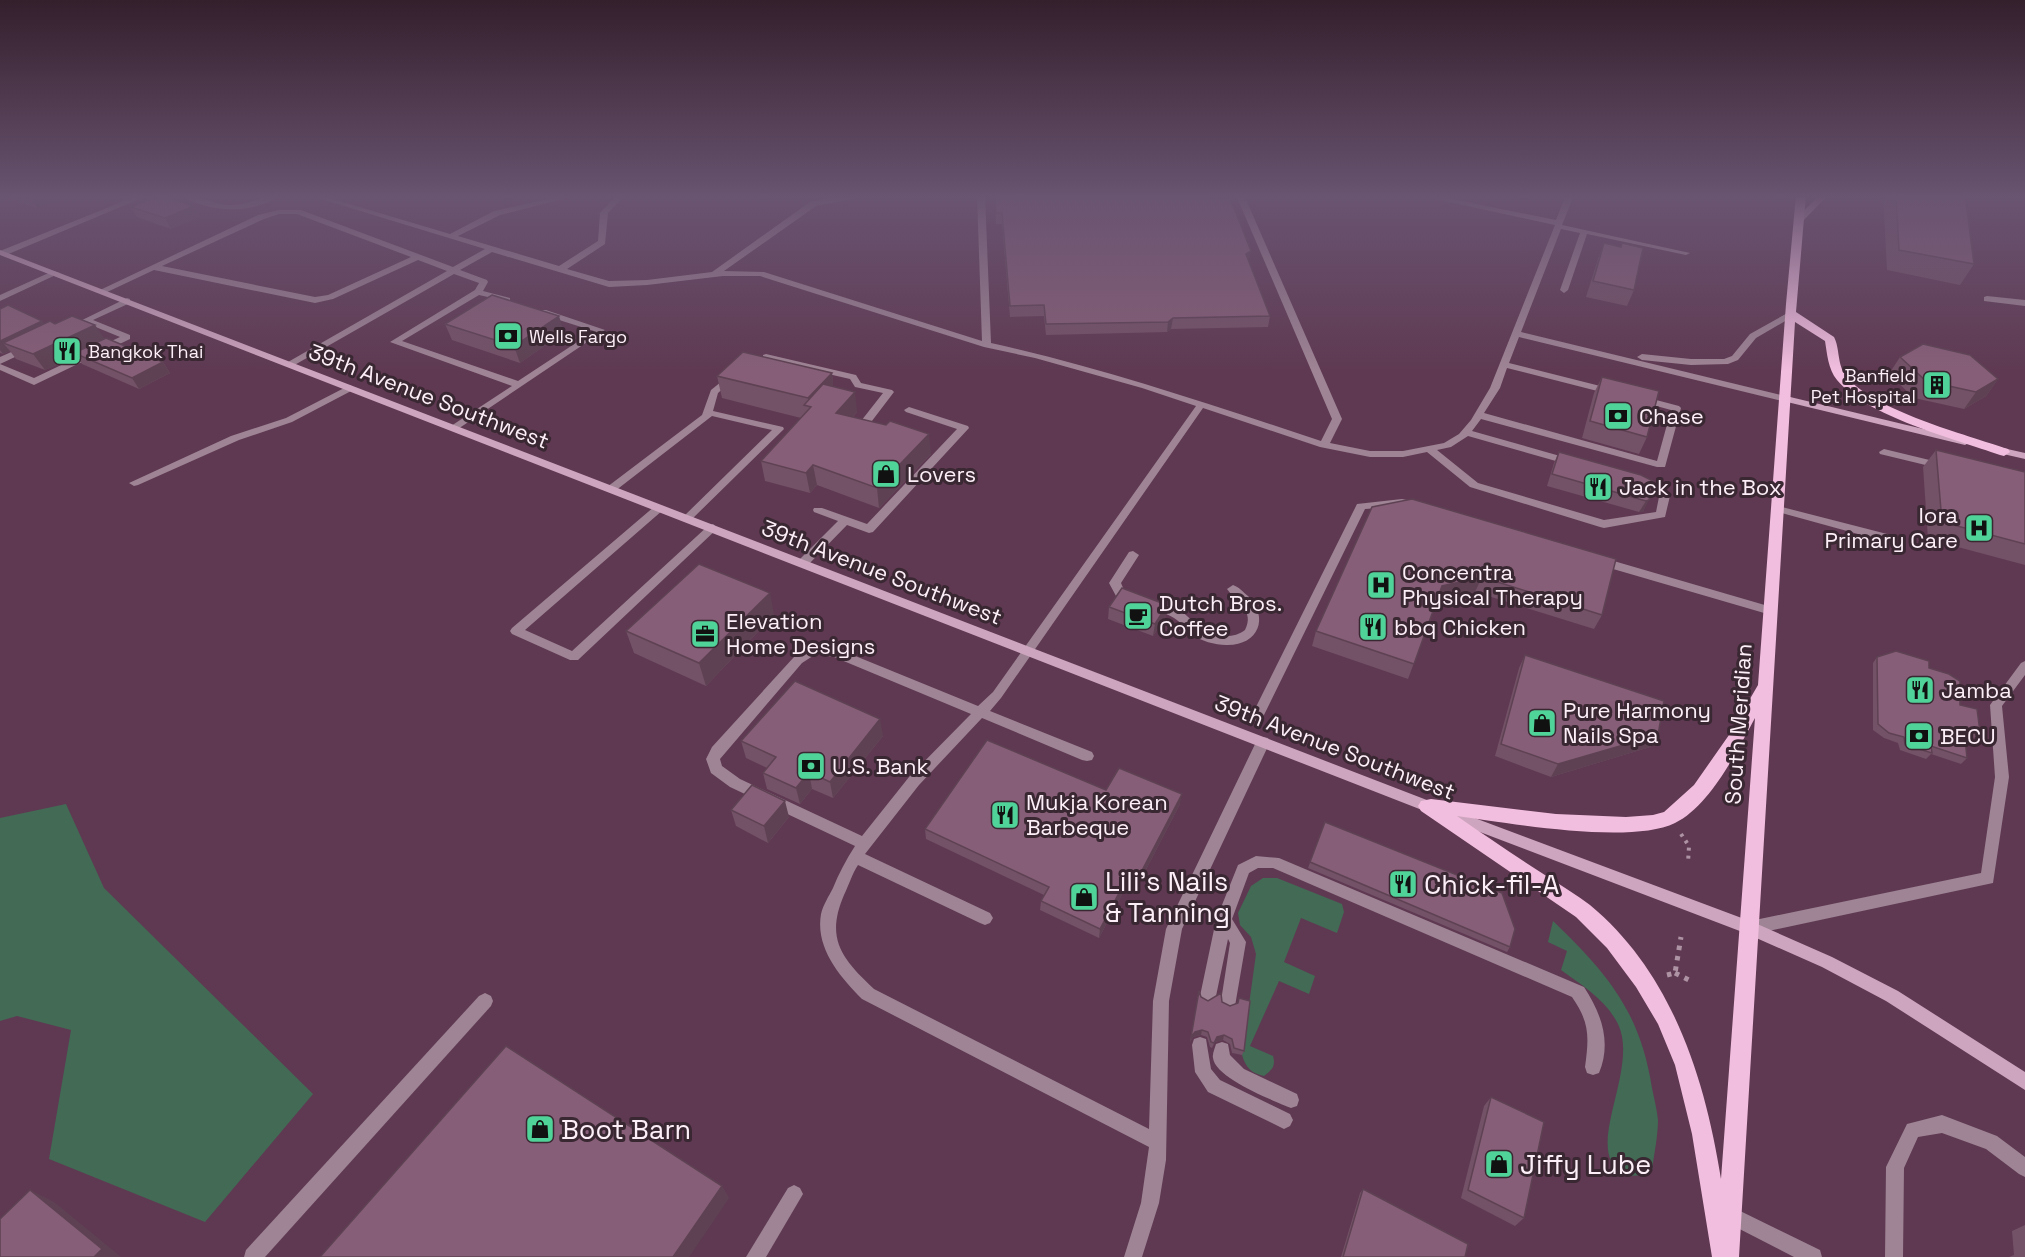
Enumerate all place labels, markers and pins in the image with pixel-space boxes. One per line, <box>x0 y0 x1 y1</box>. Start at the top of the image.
bank icon: Wells Fargo <box>492 320 524 352</box>
place label: Wells Fargo <box>529 325 627 348</box>
restaurant icon: Bangkok Thai <box>51 335 83 367</box>
place label: Bangkok Thai <box>88 340 203 363</box>
place label: Banfield Pet Hospital <box>1811 364 1916 408</box>
building icon: Banfield Pet Hospital <box>1921 369 1953 401</box>
bank icon: Chase <box>1602 400 1634 432</box>
place label: Chase <box>1639 402 1704 430</box>
shop icon: Lovers <box>870 458 902 490</box>
place label: Lovers <box>907 460 976 488</box>
restaurant icon: Jack in the Box <box>1582 471 1614 503</box>
place label: Jack in the Box <box>1619 473 1782 501</box>
place label: Iora Primary Care <box>1824 501 1958 554</box>
hospital icon: Iora Primary Care <box>1963 512 1995 544</box>
place label: Concentra Physical Therapy <box>1402 558 1583 611</box>
hospital icon: Concentra Physical Therapy <box>1365 569 1397 601</box>
place label: Dutch Bros. Coffee <box>1159 589 1282 642</box>
cafe icon: Dutch Bros. Coffee <box>1122 600 1154 632</box>
place label: Elevation Home Designs <box>726 607 875 660</box>
restaurant icon: bbq Chicken <box>1357 611 1389 643</box>
place label: bbq Chicken <box>1394 613 1526 641</box>
office icon: Elevation Home Designs <box>689 618 721 650</box>
restaurant icon: Jamba <box>1904 674 1936 706</box>
place label: Jamba <box>1941 676 2012 704</box>
place label: Pure Harmony Nails Spa <box>1563 696 1711 749</box>
shop icon: Pure Harmony Nails Spa <box>1526 707 1558 739</box>
bank icon: BECU <box>1903 720 1935 752</box>
place label: BECU <box>1940 722 1996 750</box>
bank icon: U.S. Bank <box>795 750 827 782</box>
place label: U.S. Bank <box>832 752 929 780</box>
place label: Mukja Korean Barbeque <box>1026 788 1168 841</box>
restaurant icon: Mukja Korean Barbeque <box>989 799 1021 831</box>
place label: Lili's Nails & Tanning <box>1105 864 1230 930</box>
place label: Chick-fil-A <box>1424 867 1559 902</box>
restaurant icon: Chick-fil-A <box>1387 868 1419 900</box>
shop icon: Lili's Nails & Tanning <box>1068 881 1100 913</box>
place label: Boot Barn <box>561 1112 691 1147</box>
shop icon: Boot Barn <box>524 1113 556 1145</box>
place label: Jiffy Lube <box>1520 1147 1651 1182</box>
shop icon: Jiffy Lube <box>1483 1148 1515 1180</box>

